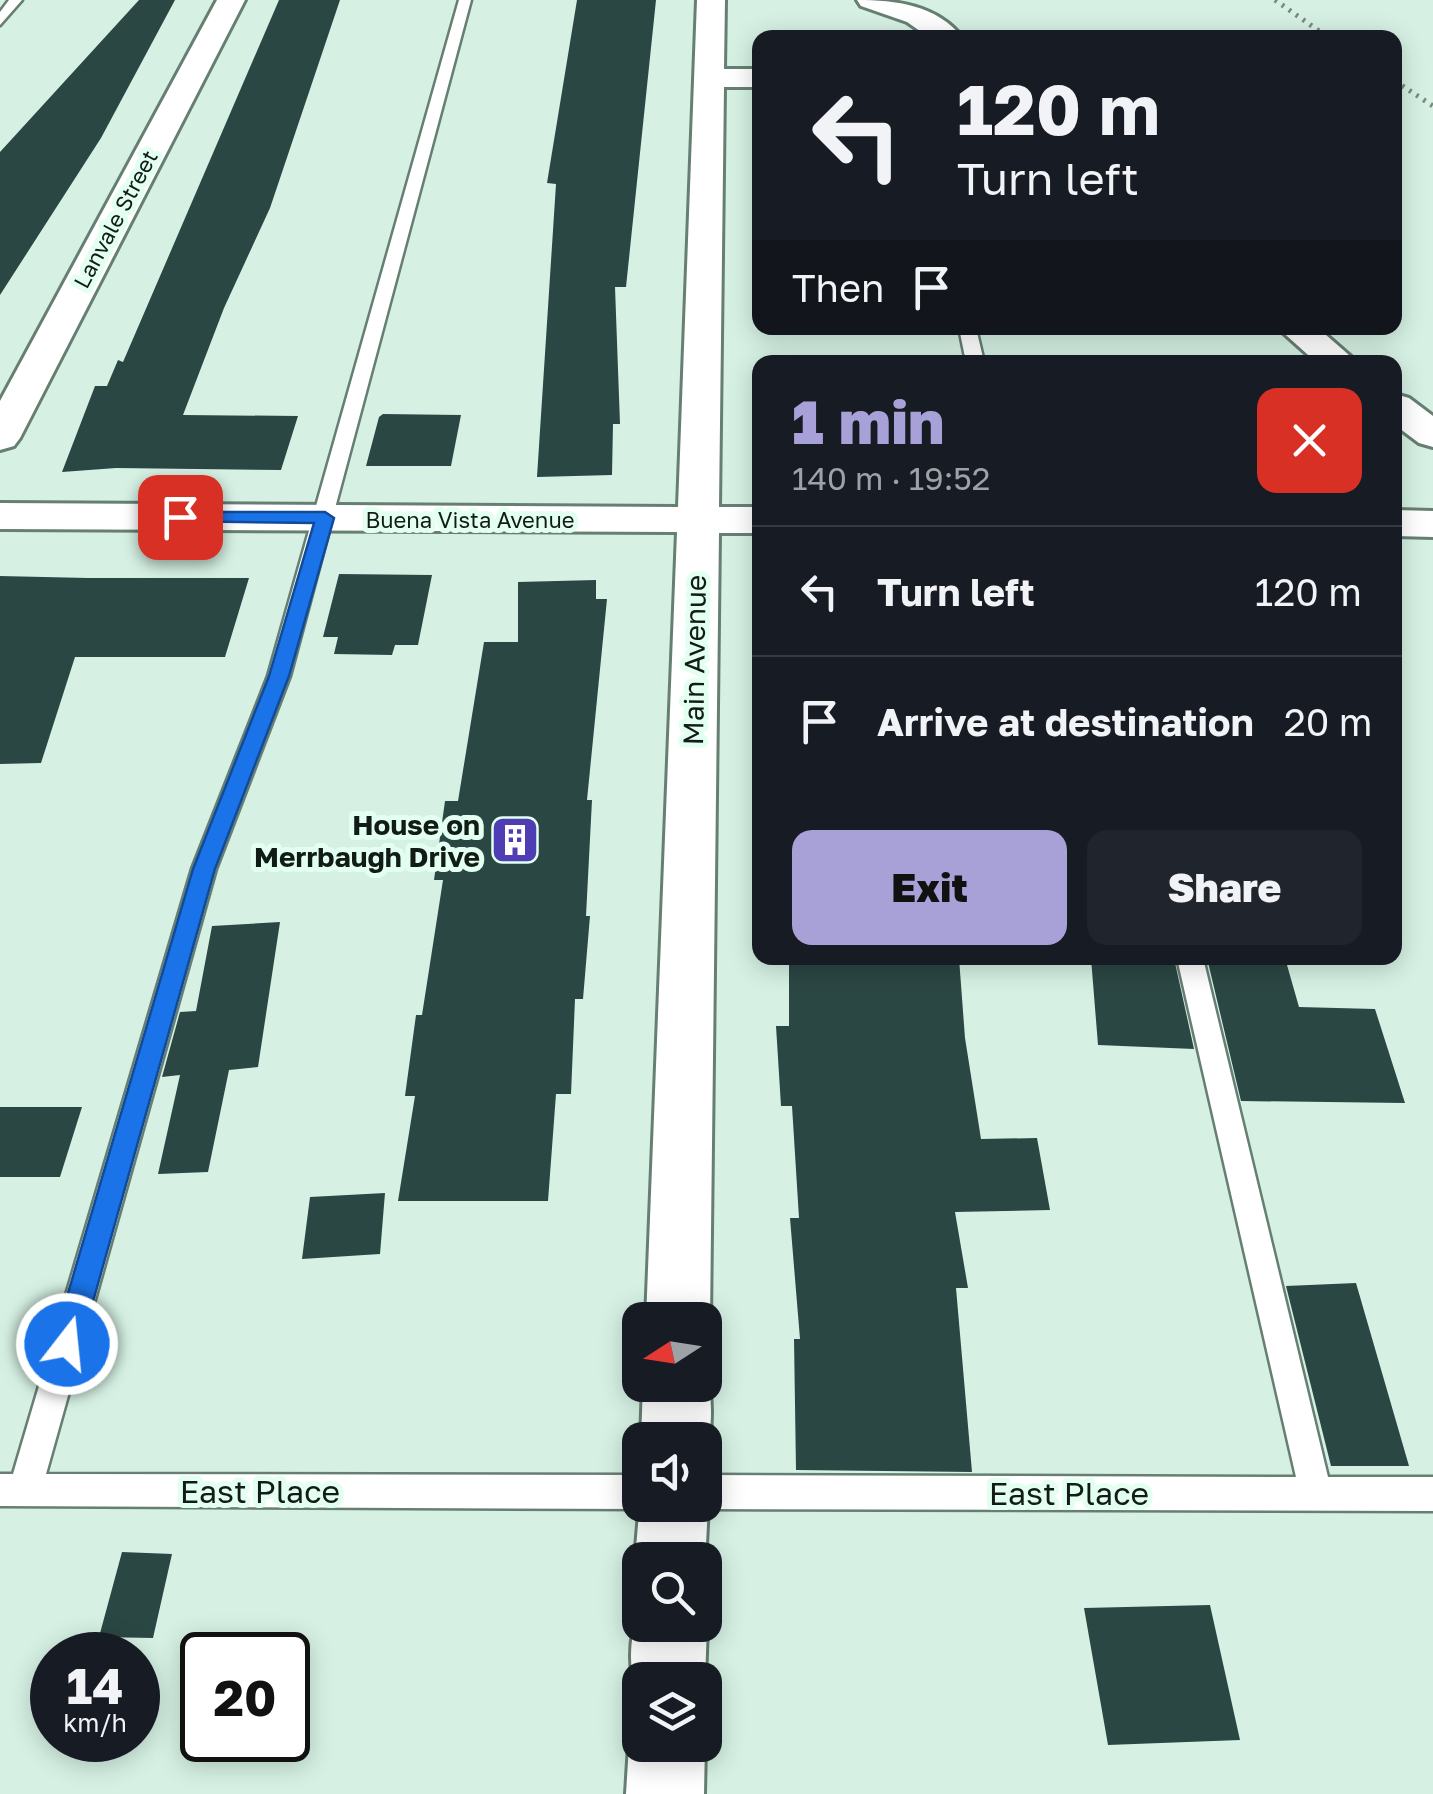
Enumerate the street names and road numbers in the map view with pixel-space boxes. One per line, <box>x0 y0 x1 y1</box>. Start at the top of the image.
street label: Lanvale Street <box>67 145 163 293</box>
street label: Buena Vista Avenue <box>366 506 574 533</box>
street label: Main Avenue <box>676 574 712 746</box>
street label: East Place <box>180 1472 340 1510</box>
street label: East Place <box>989 1474 1149 1512</box>

